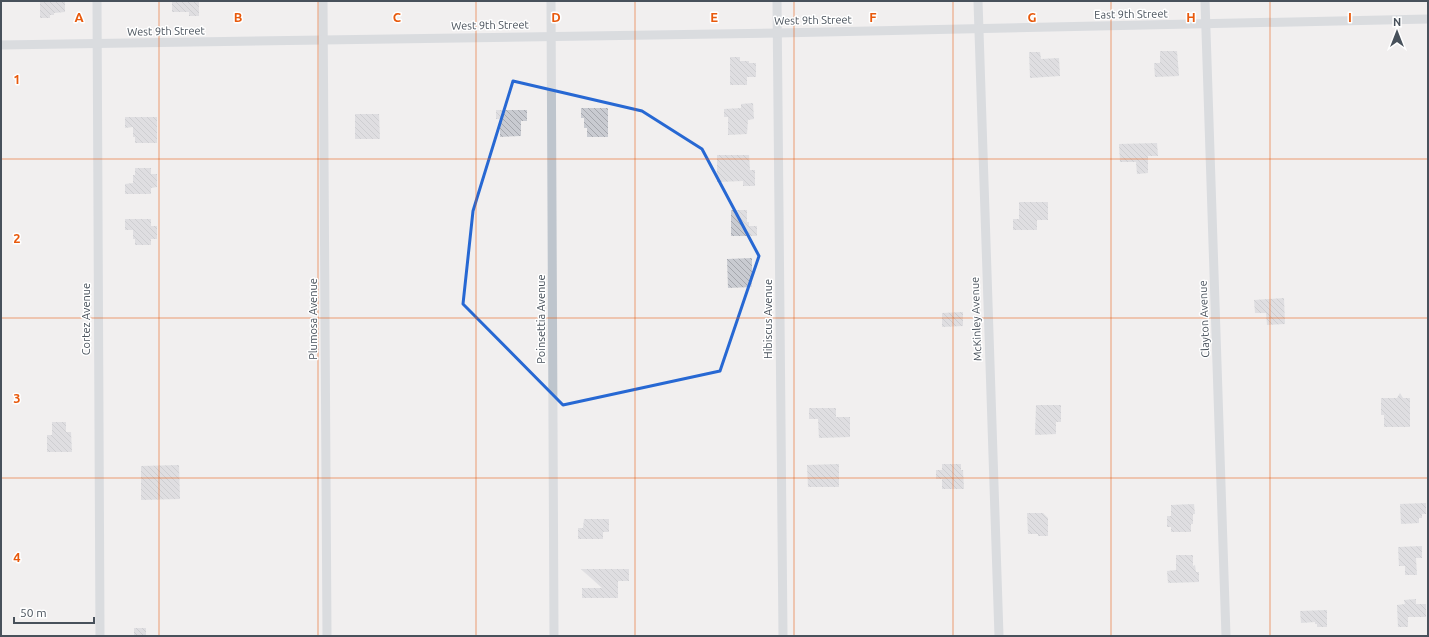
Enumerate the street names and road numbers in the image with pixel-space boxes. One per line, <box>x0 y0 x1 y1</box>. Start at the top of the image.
street label: East 9th Street <box>1094 7 1169 21</box>
street label: West 9th Street <box>774 13 853 27</box>
street label: West 9th Street <box>451 18 530 32</box>
street label: West 9th Street <box>127 24 206 38</box>
street label: Poinsettia Avenue <box>535 274 547 364</box>
street label: McKinley Avenue <box>969 277 983 361</box>
street label: Plumosa Avenue <box>307 278 319 360</box>
street label: Hibiscus Avenue <box>762 279 774 359</box>
street label: Clayton Avenue <box>1197 280 1211 358</box>
street label: Cortez Avenue <box>80 283 92 355</box>

